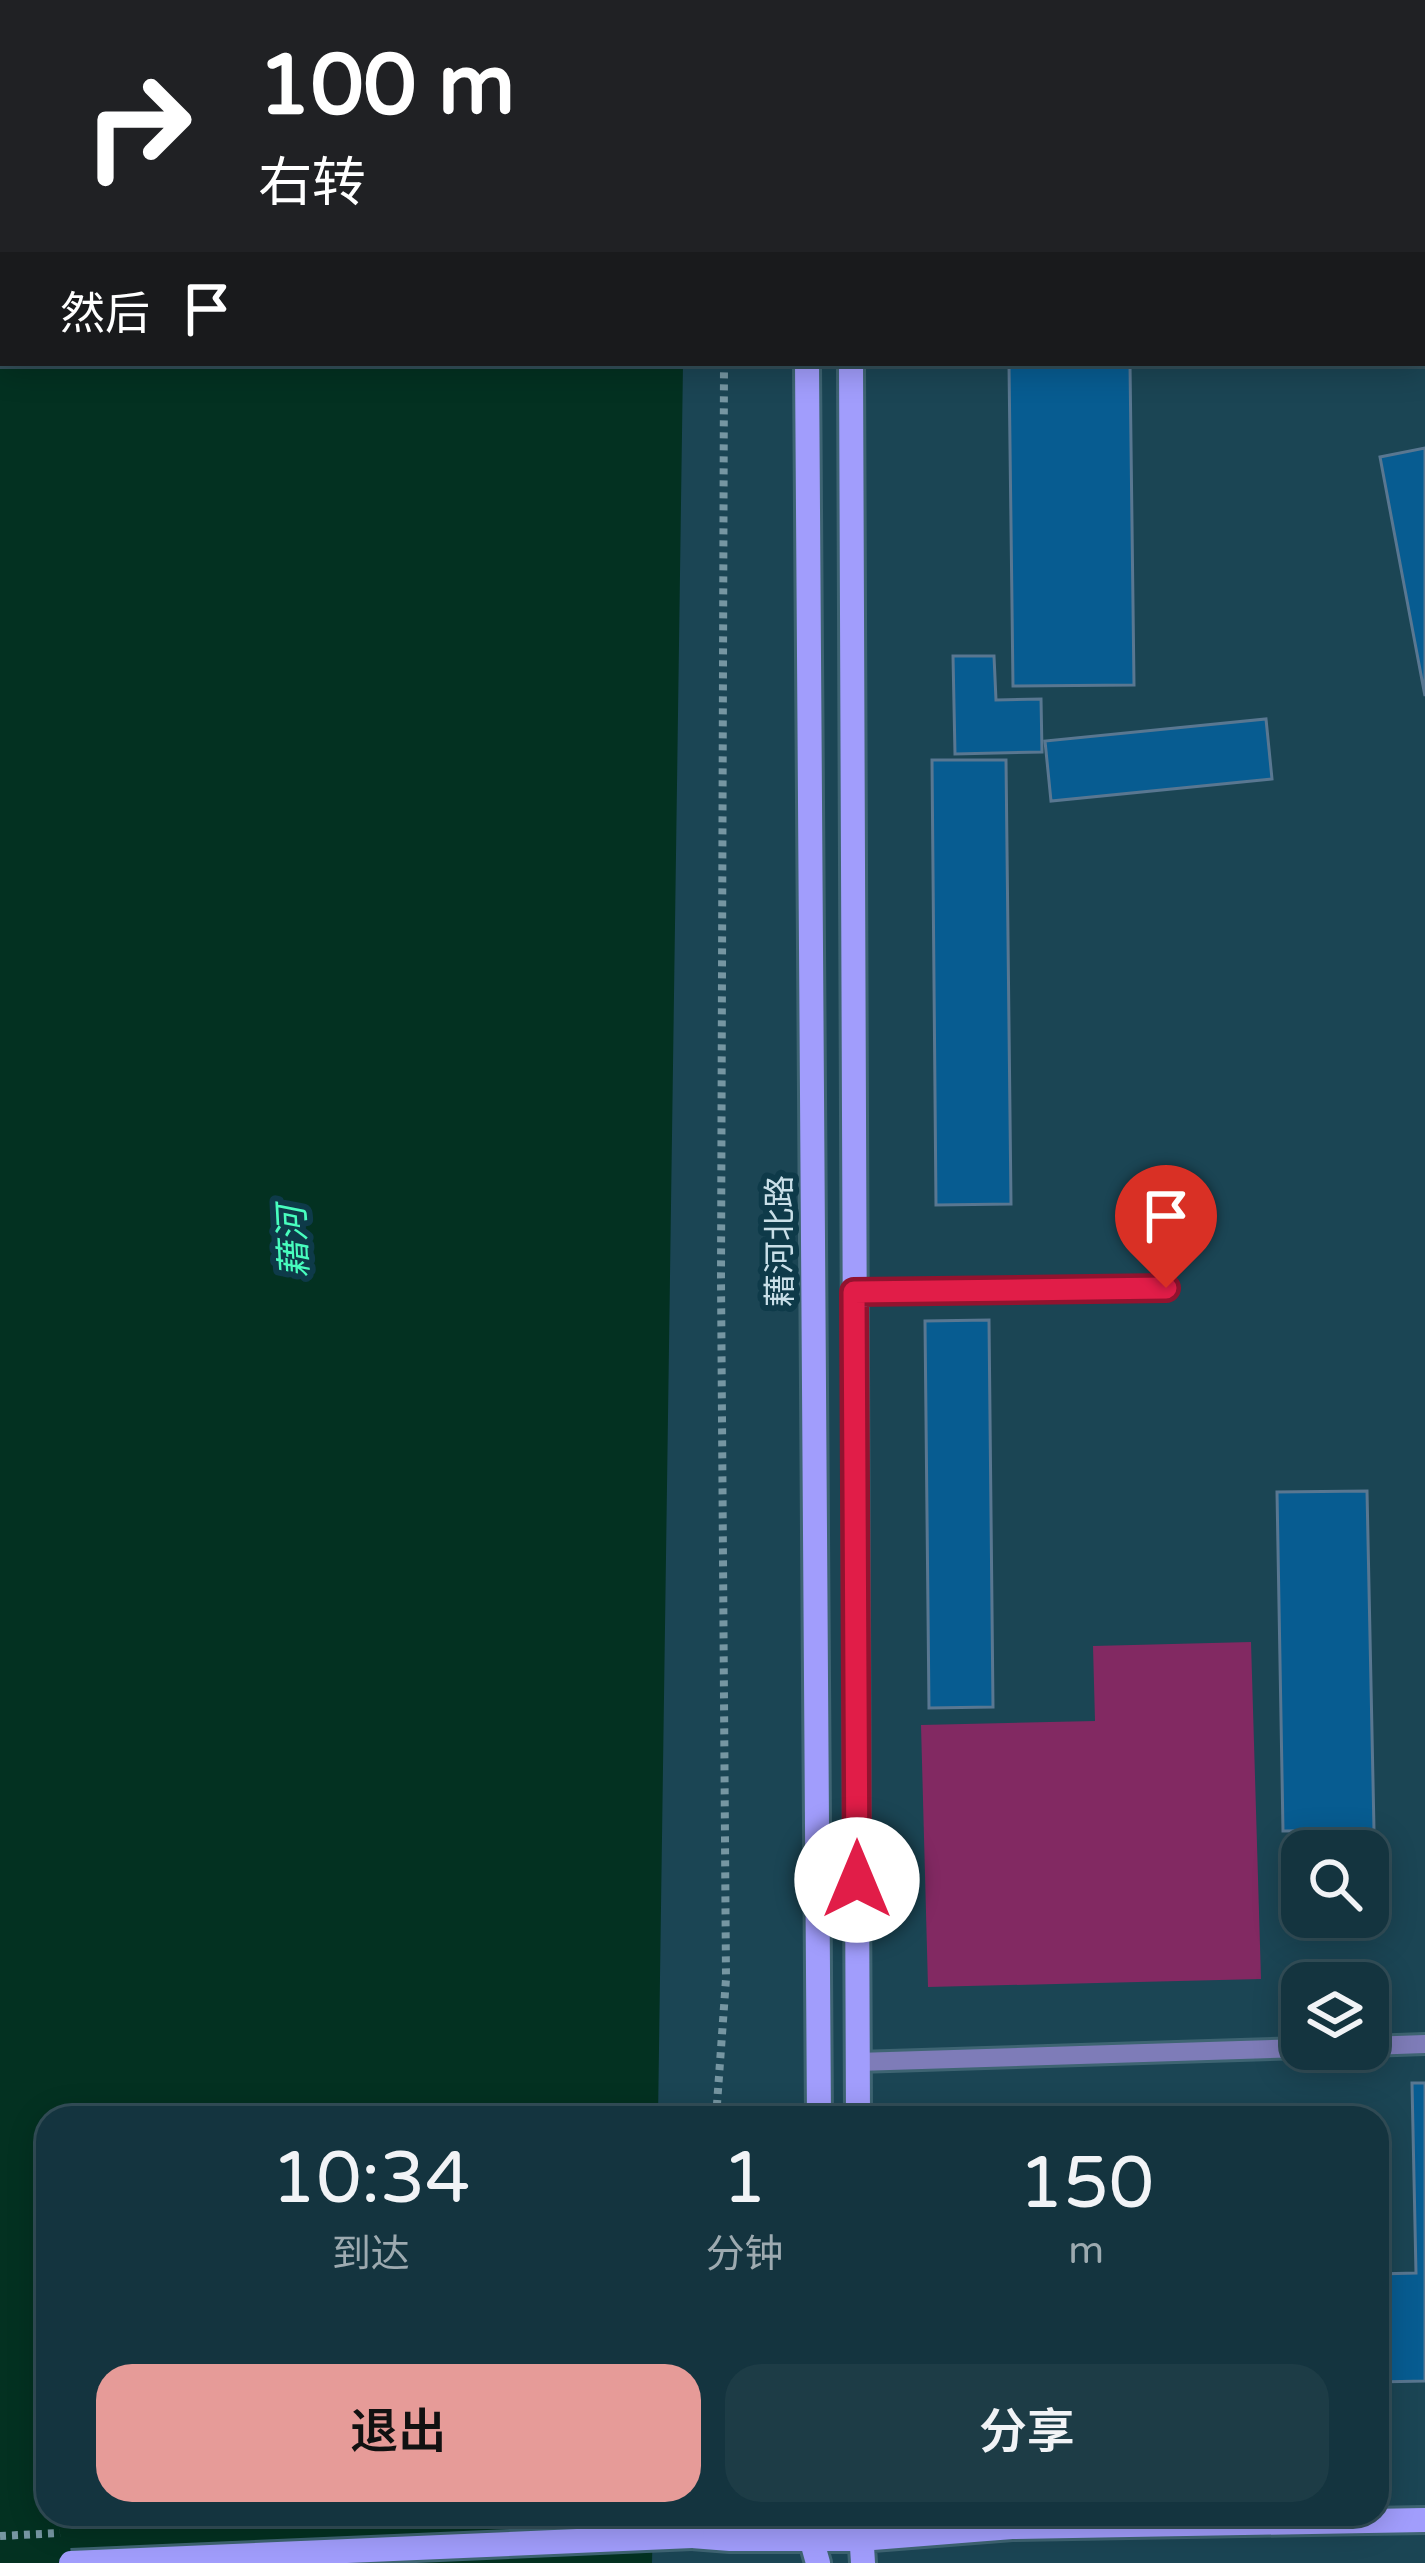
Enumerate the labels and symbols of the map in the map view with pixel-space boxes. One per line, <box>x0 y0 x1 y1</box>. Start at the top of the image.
pin <box>1115 1165 1217 1288</box>
street label: 藉河北路 <box>761 1175 800 1307</box>
water label: 藉河 <box>270 1199 317 1279</box>
position arrow <box>794 1817 920 1943</box>

